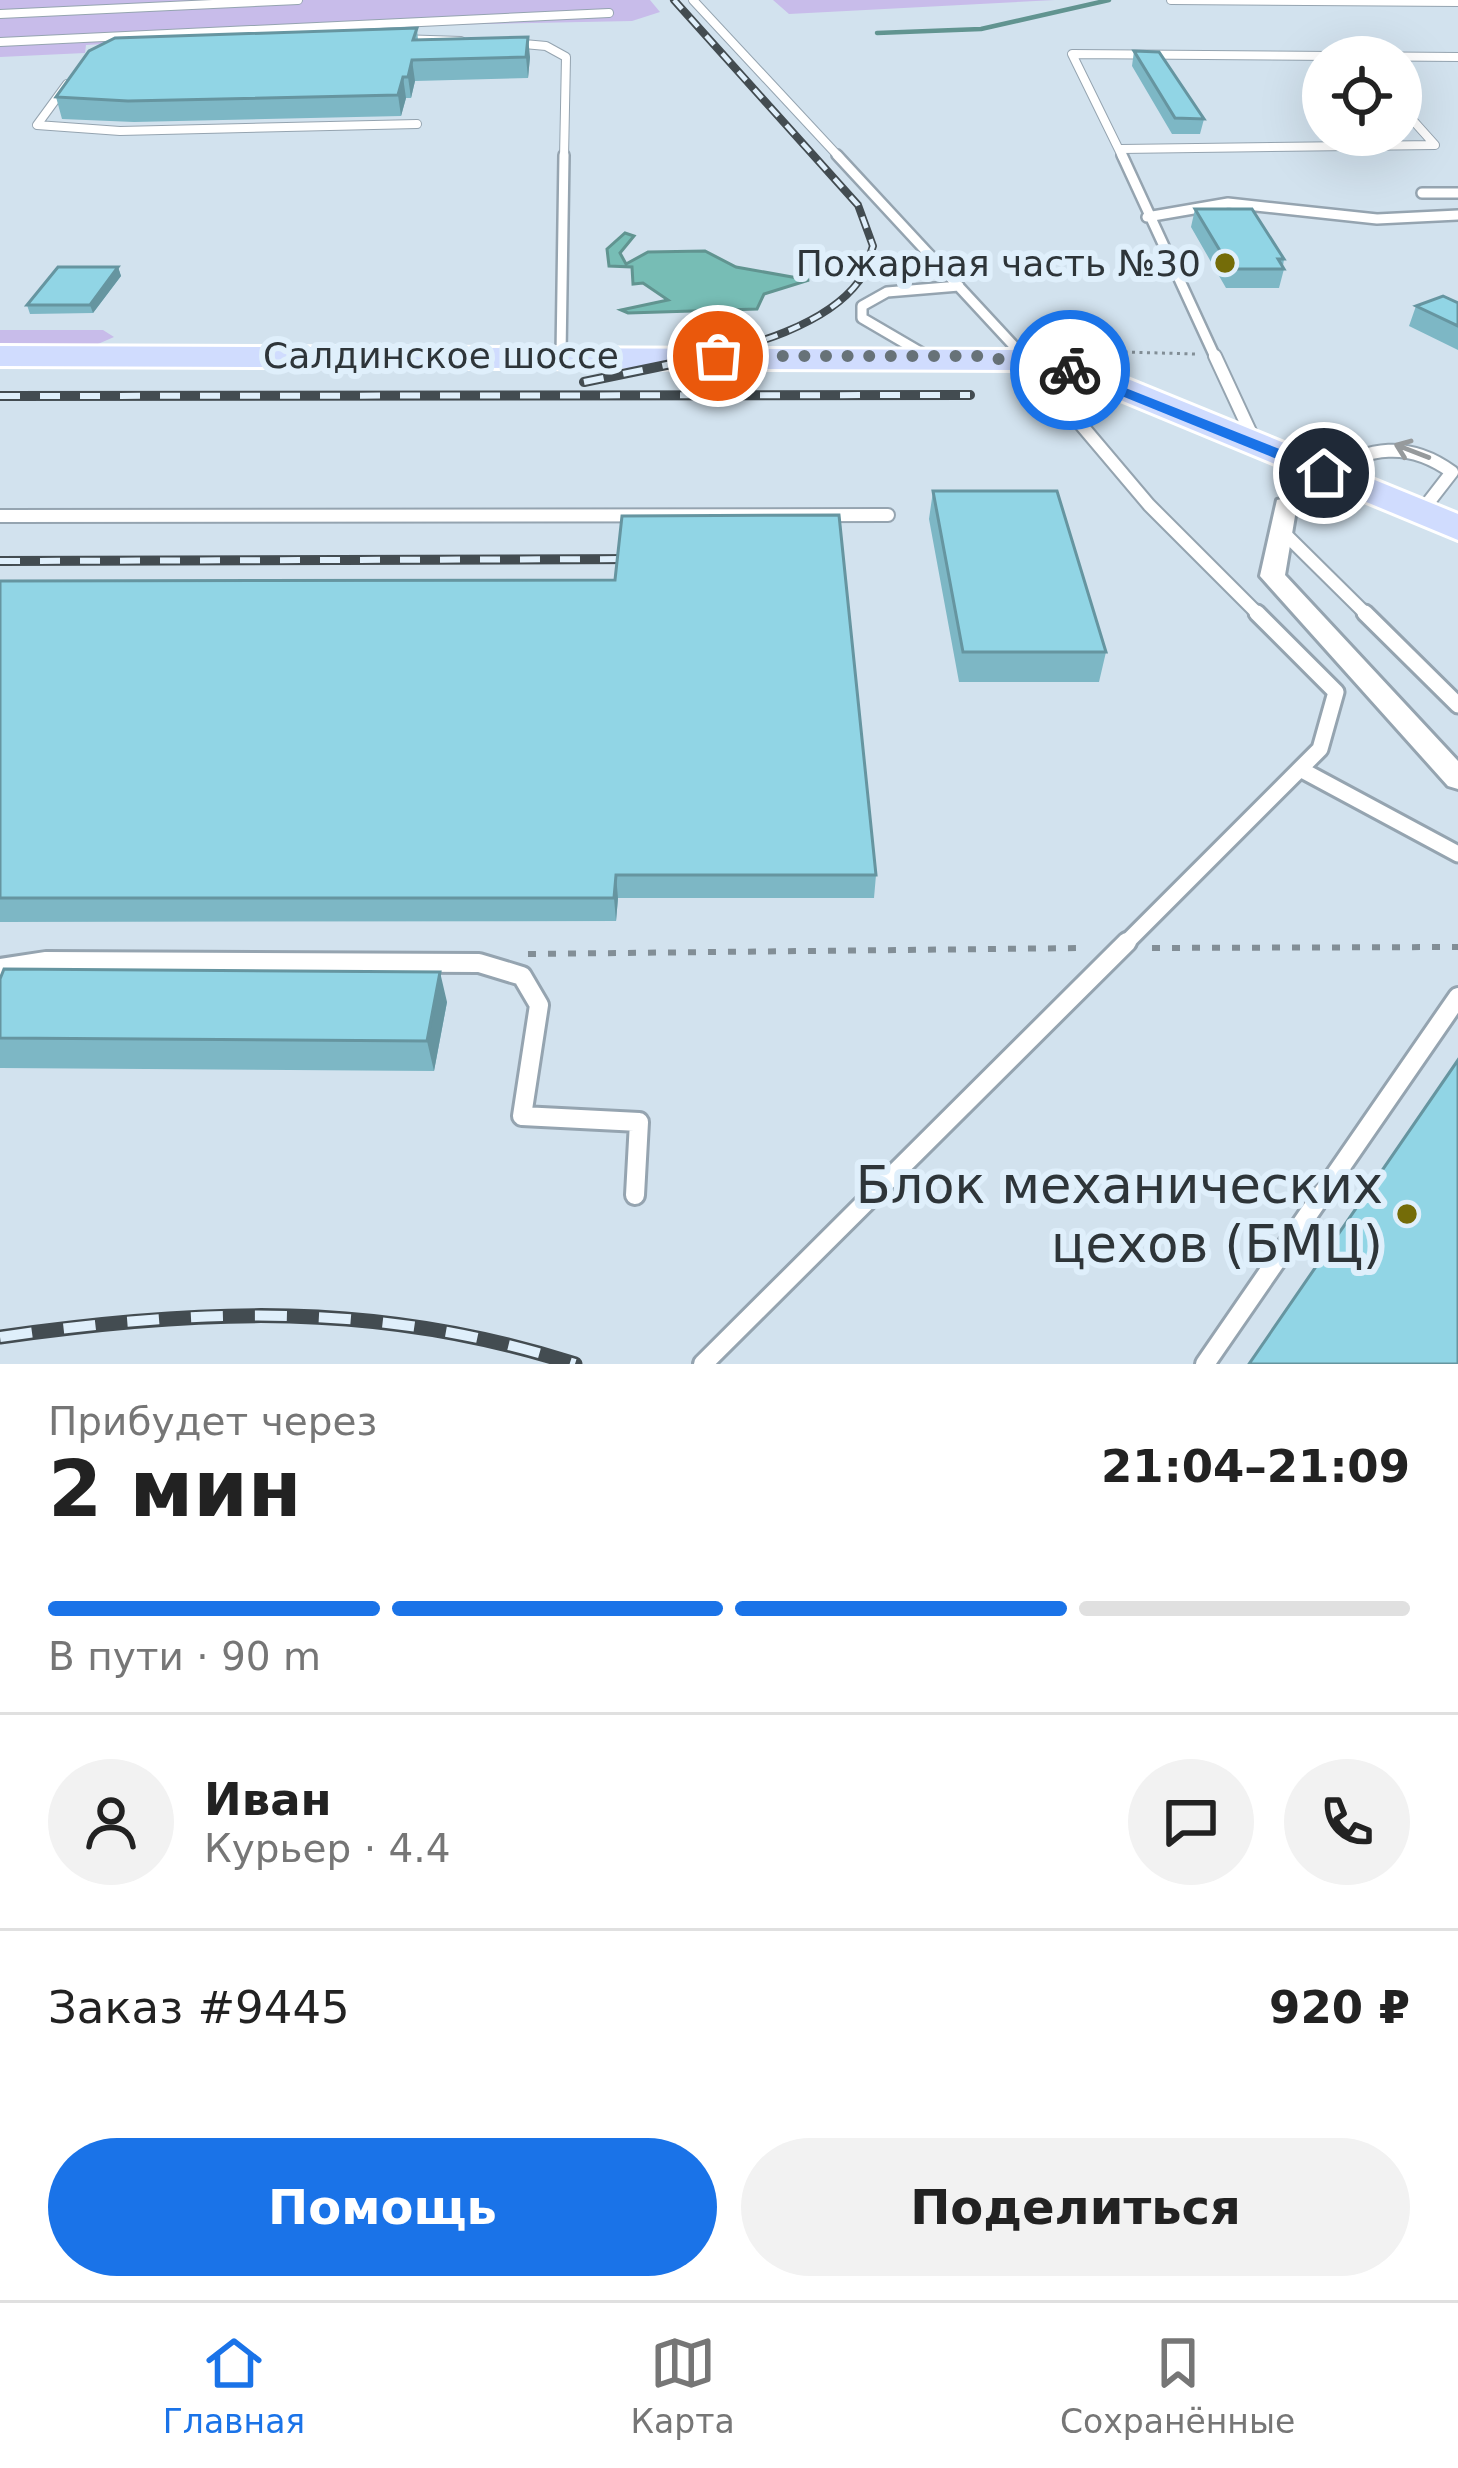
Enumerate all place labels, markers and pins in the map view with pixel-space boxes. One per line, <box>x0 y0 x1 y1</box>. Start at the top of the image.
place label: Пожарная часть №30 <box>796 243 1201 284</box>
marker: Пожарная часть №30 <box>1212 250 1238 276</box>
pin <box>667 305 769 407</box>
pin <box>1273 422 1375 524</box>
place label: Блок механических цехов (БМЦ) <box>856 1156 1383 1274</box>
marker: Блок механических цехов (БМЦ) <box>1394 1201 1420 1227</box>

